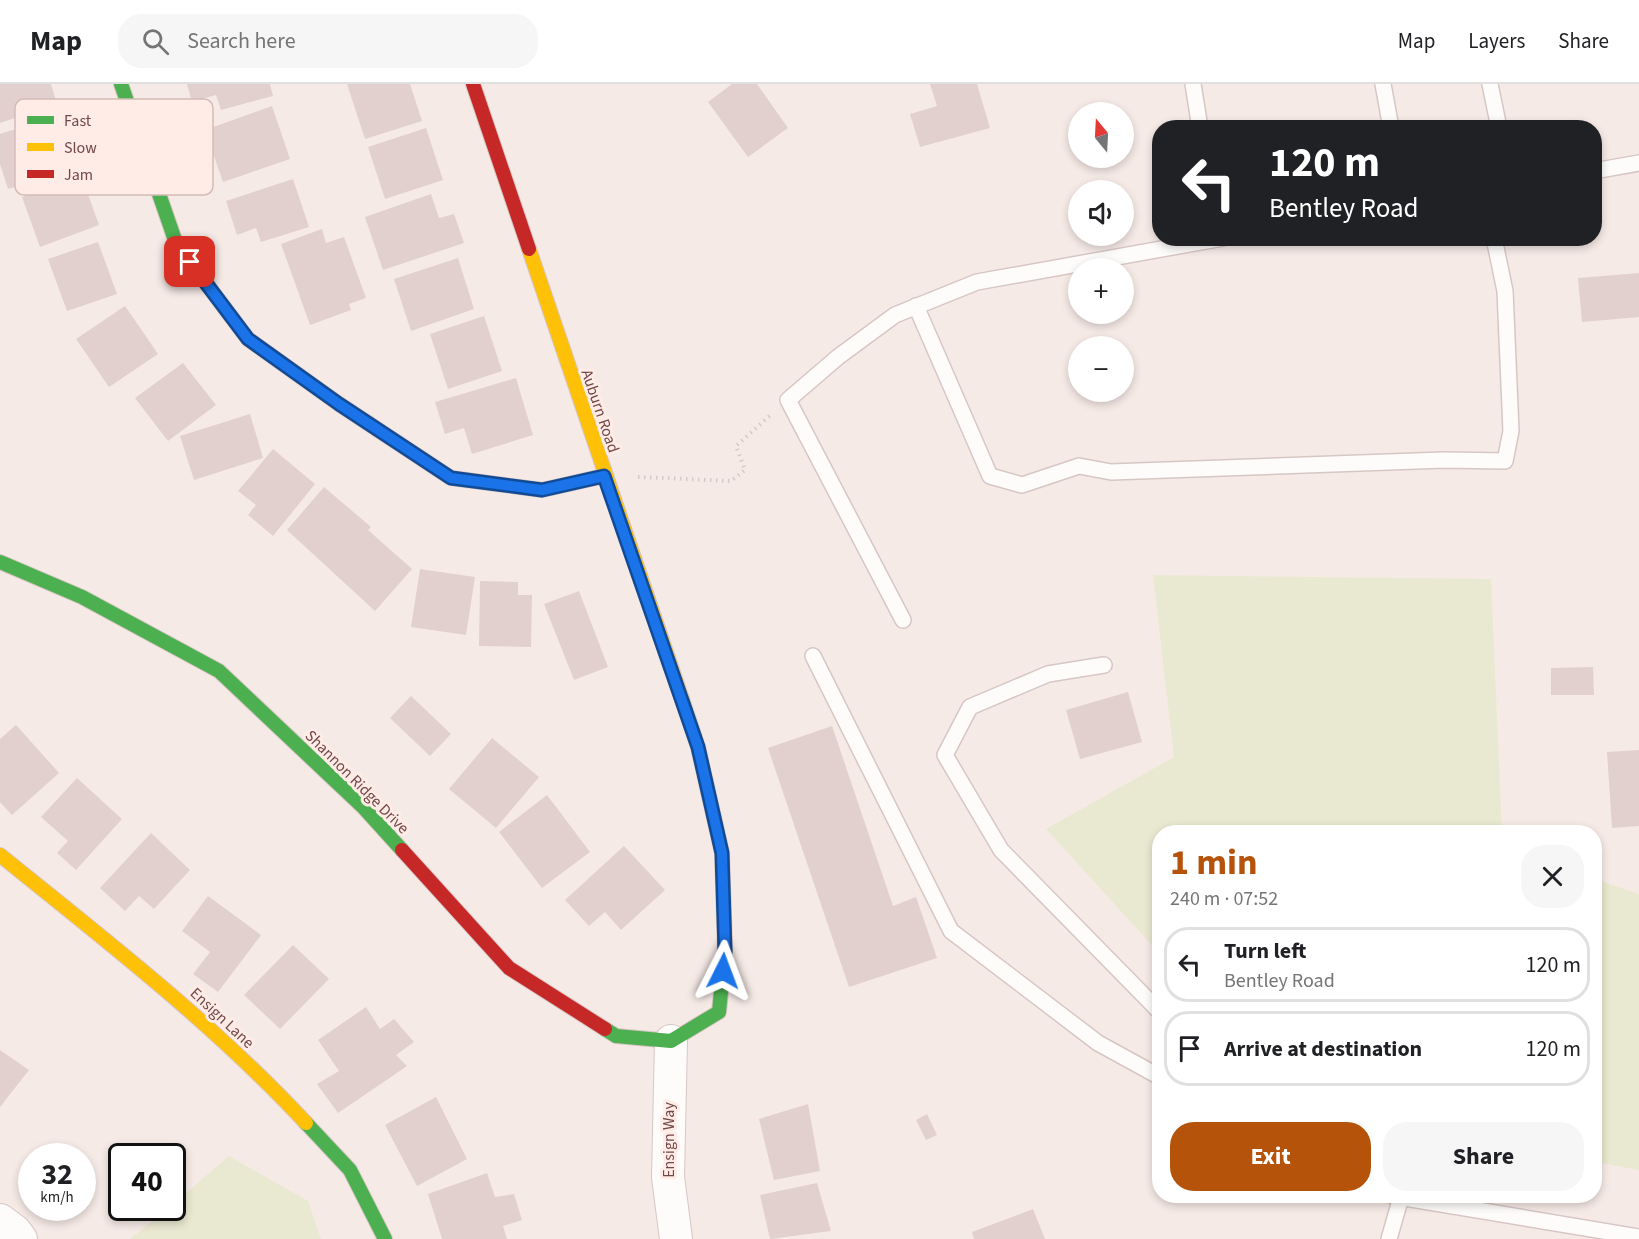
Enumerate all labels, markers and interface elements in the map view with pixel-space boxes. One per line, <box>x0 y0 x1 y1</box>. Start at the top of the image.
search box <box>118 14 538 68</box>
text: Map <box>30 21 82 61</box>
icon: search <box>139 25 172 58</box>
text: Search here <box>187 25 296 57</box>
text: Map <box>1398 26 1435 56</box>
text: Layers <box>1468 26 1525 56</box>
text: Share <box>1558 26 1609 56</box>
legend <box>15 99 213 195</box>
north arrow <box>1068 102 1134 168</box>
map controls <box>1068 102 1134 402</box>
text: Fast <box>64 110 92 132</box>
text: 120 m <box>1269 133 1380 193</box>
text: Slow <box>64 137 97 159</box>
icon: left <box>1170 144 1248 222</box>
text: Jam <box>64 164 93 186</box>
button: sound <box>1068 180 1134 246</box>
text: Bentley Road <box>1269 189 1419 228</box>
pin <box>164 236 215 287</box>
icon: arrive <box>173 245 206 278</box>
button: + <box>1068 258 1134 324</box>
button: − <box>1068 336 1134 402</box>
street label: Auburn Road <box>575 366 625 456</box>
street label: Shannon Ridge Drive <box>300 725 414 839</box>
text: 1 min <box>1170 837 1258 888</box>
button: close <box>1521 845 1584 908</box>
text: 240 m · 07:52 <box>1170 885 1278 913</box>
text: Turn left <box>1224 935 1306 967</box>
position arrow <box>691 939 755 1003</box>
icon: left <box>1173 948 1206 981</box>
text: 120 m <box>1526 949 1581 981</box>
text: Bentley Road <box>1224 967 1335 995</box>
street label: Ensign Lane <box>185 983 259 1053</box>
icon: arrive <box>1173 1032 1206 1065</box>
text: Arrive at destination <box>1224 1033 1422 1065</box>
text: 120 m <box>1526 1033 1581 1065</box>
street label: Ensign Way <box>658 1102 680 1178</box>
button: Exit <box>1170 1122 1371 1191</box>
button: Share <box>1383 1122 1584 1191</box>
speed limit sign: 40 <box>108 1143 186 1221</box>
text: 32 <box>41 1153 73 1196</box>
text: km/h <box>40 1187 74 1208</box>

